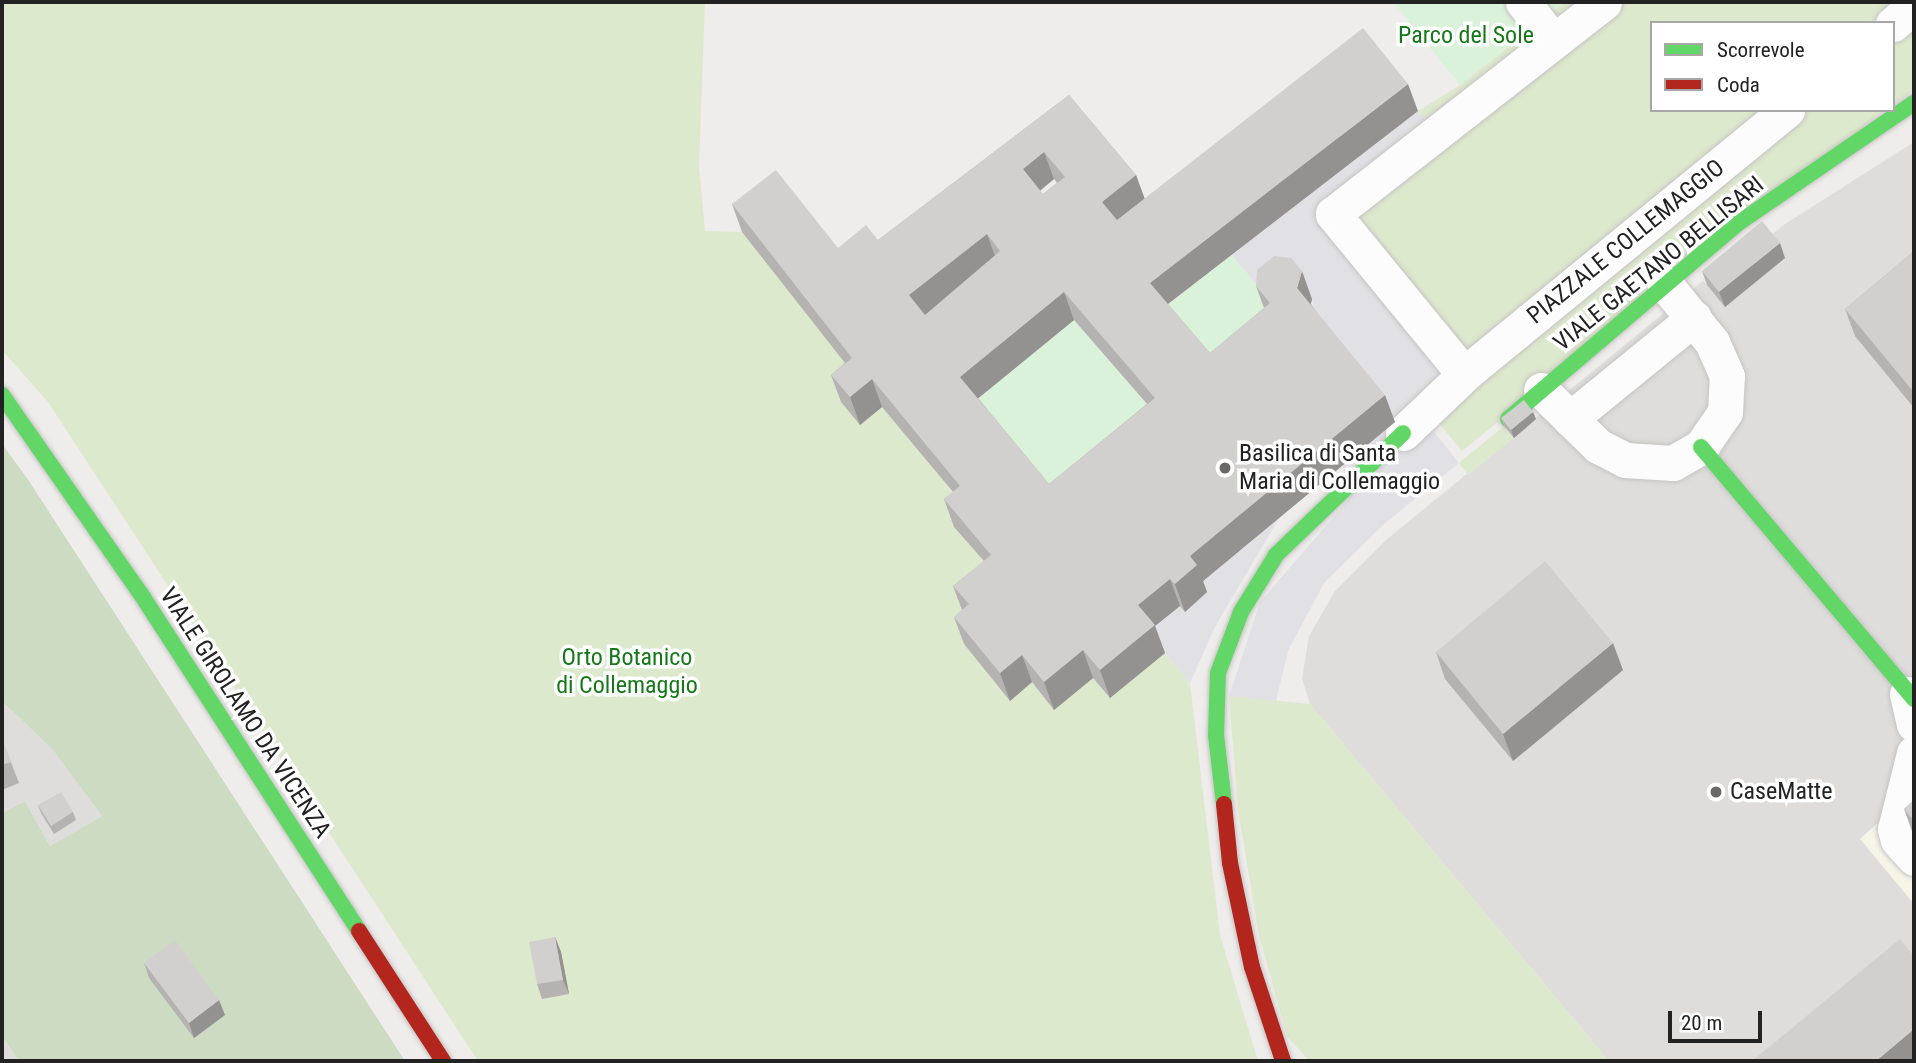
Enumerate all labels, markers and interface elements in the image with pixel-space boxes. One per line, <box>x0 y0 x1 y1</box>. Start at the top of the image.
legend <box>1650 21 1895 112</box>
park label: Parco del Sole <box>1398 22 1534 50</box>
text: Scorrevole <box>1717 38 1804 62</box>
text: Coda <box>1717 73 1760 97</box>
street label: PIAZZALE COLLEMAGGIO <box>1522 154 1730 330</box>
street label: VIALE GAETANO BELLISARI <box>1548 170 1770 358</box>
place label: Basilica di Santa Maria di Collemaggio <box>1239 440 1440 496</box>
marker: Basilica di Santa Maria di Collemaggio <box>1217 460 1233 476</box>
street label: VIALE GIROLAMO DA VICENZA <box>153 583 337 843</box>
park label: Orto Botanico di Collemaggio <box>556 644 698 700</box>
place label: CaseMatte <box>1730 778 1832 806</box>
marker: CaseMatte <box>1708 784 1724 800</box>
scale bar <box>1671 996 1766 1040</box>
text: 20 m <box>1681 1011 1722 1035</box>

